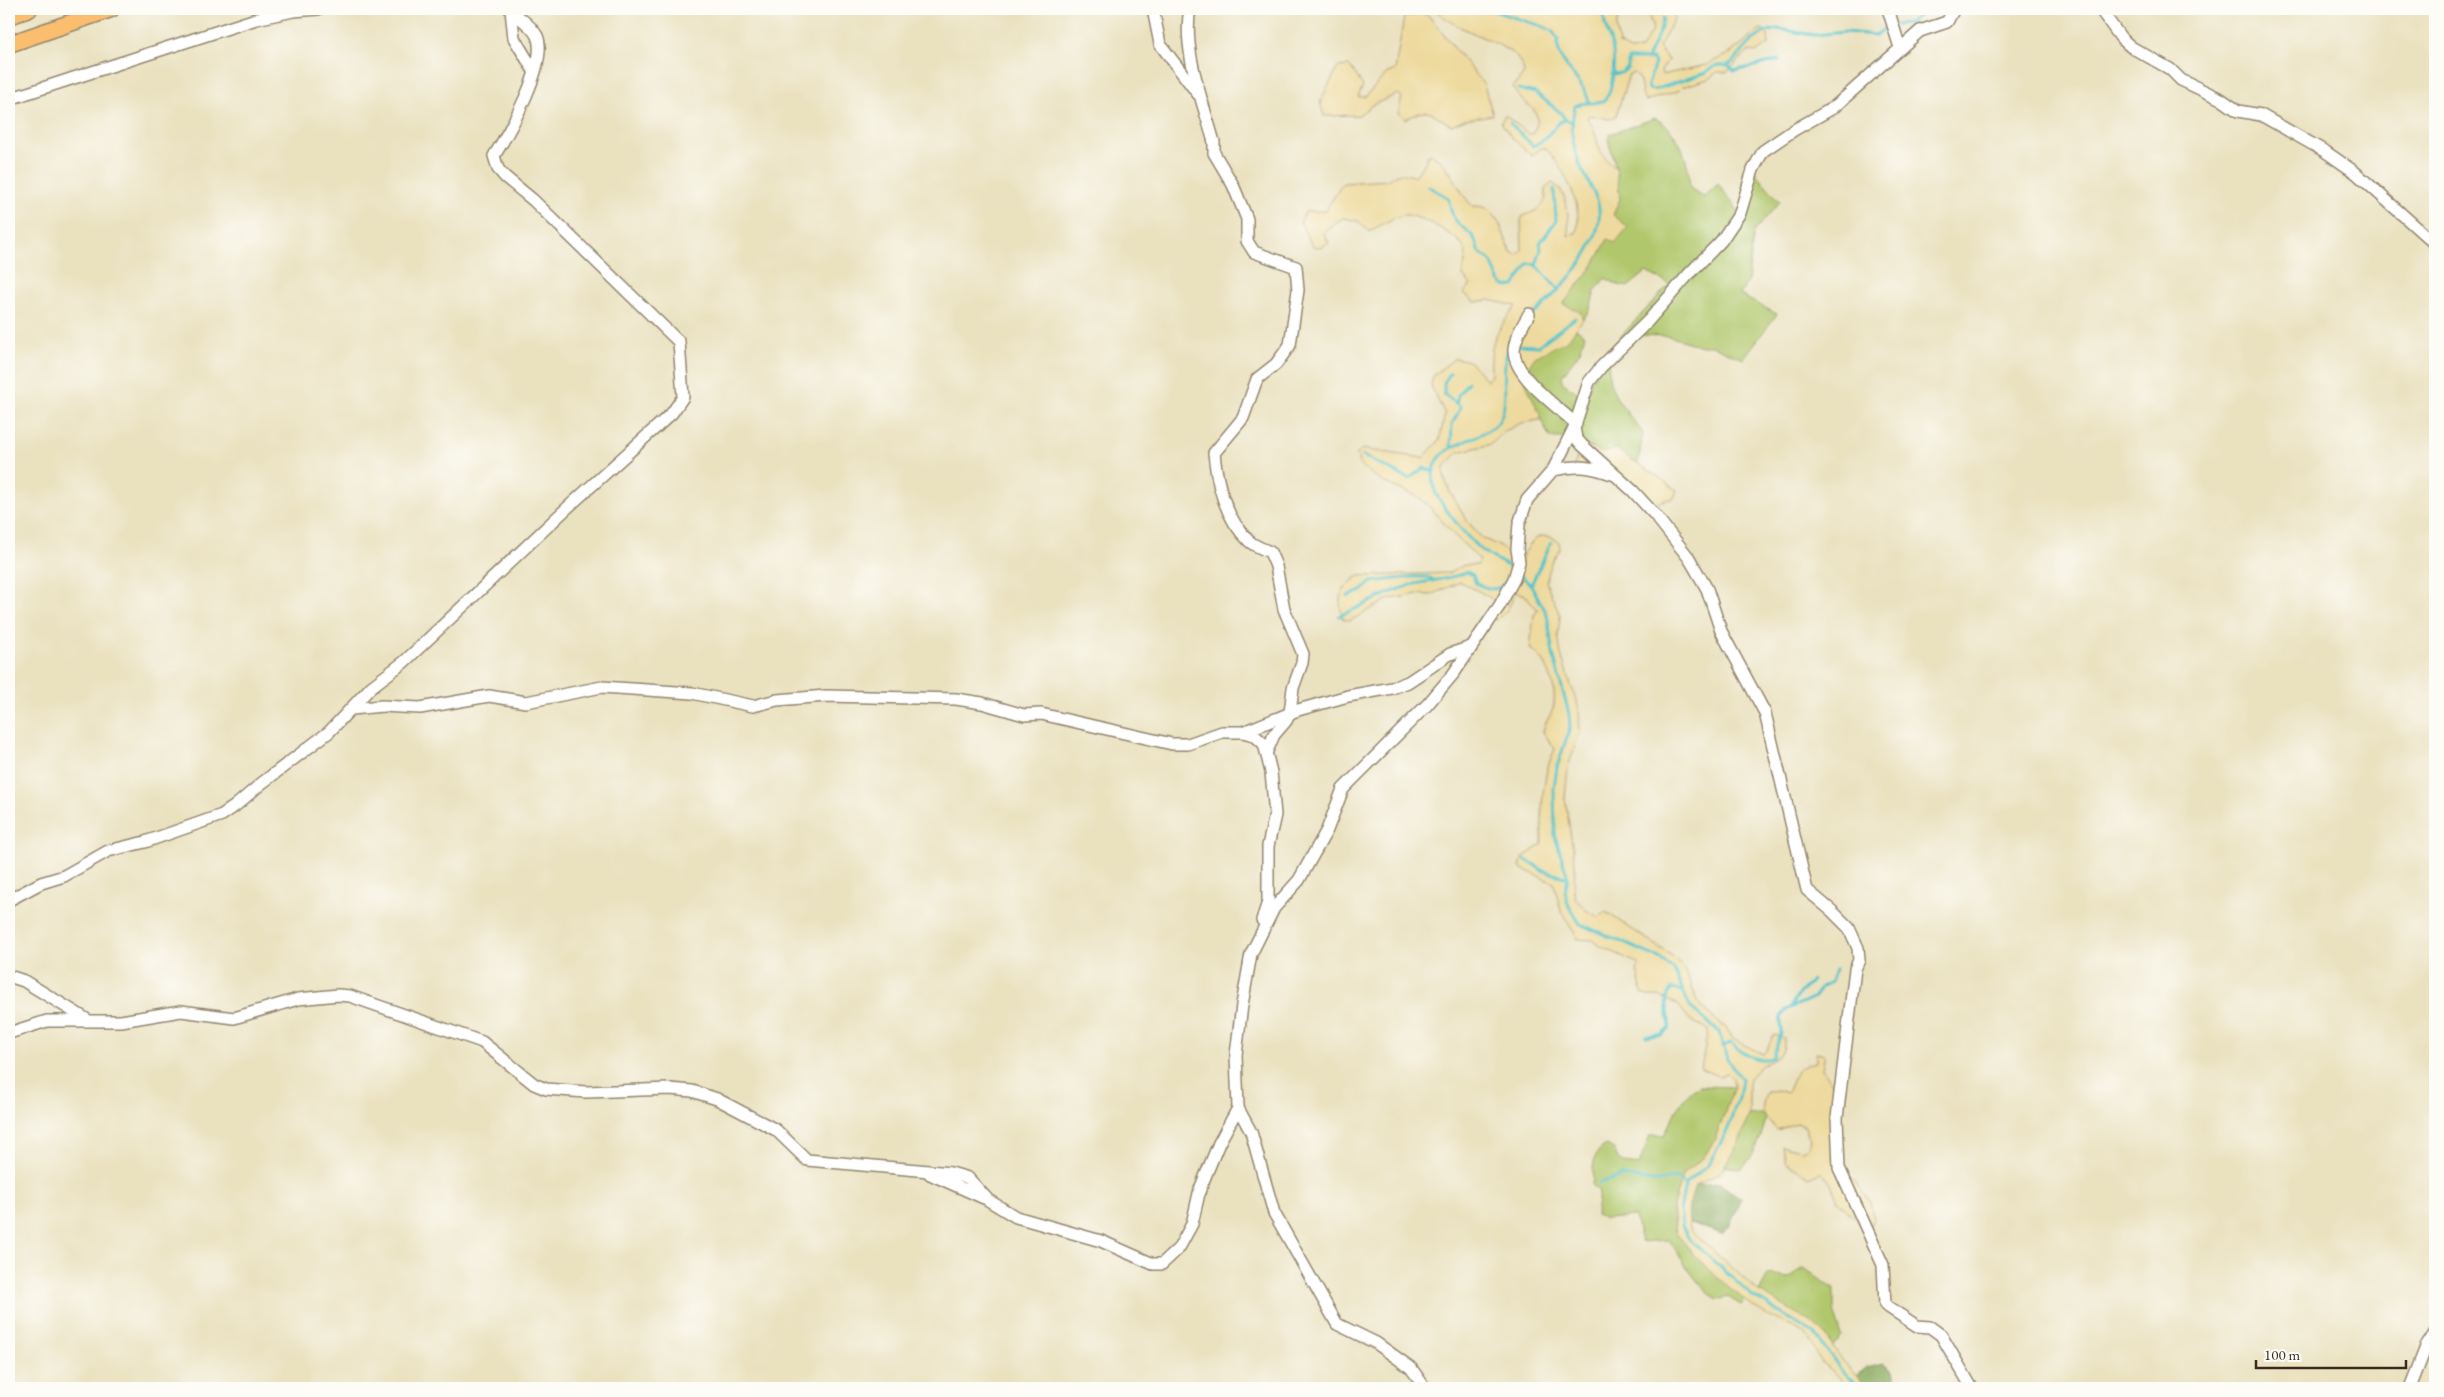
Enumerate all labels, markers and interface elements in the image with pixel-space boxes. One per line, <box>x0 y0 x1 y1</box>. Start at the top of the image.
scale bar <box>2256 1337 2406 1369</box>
text: 100 m <box>2264 1345 2301 1364</box>

